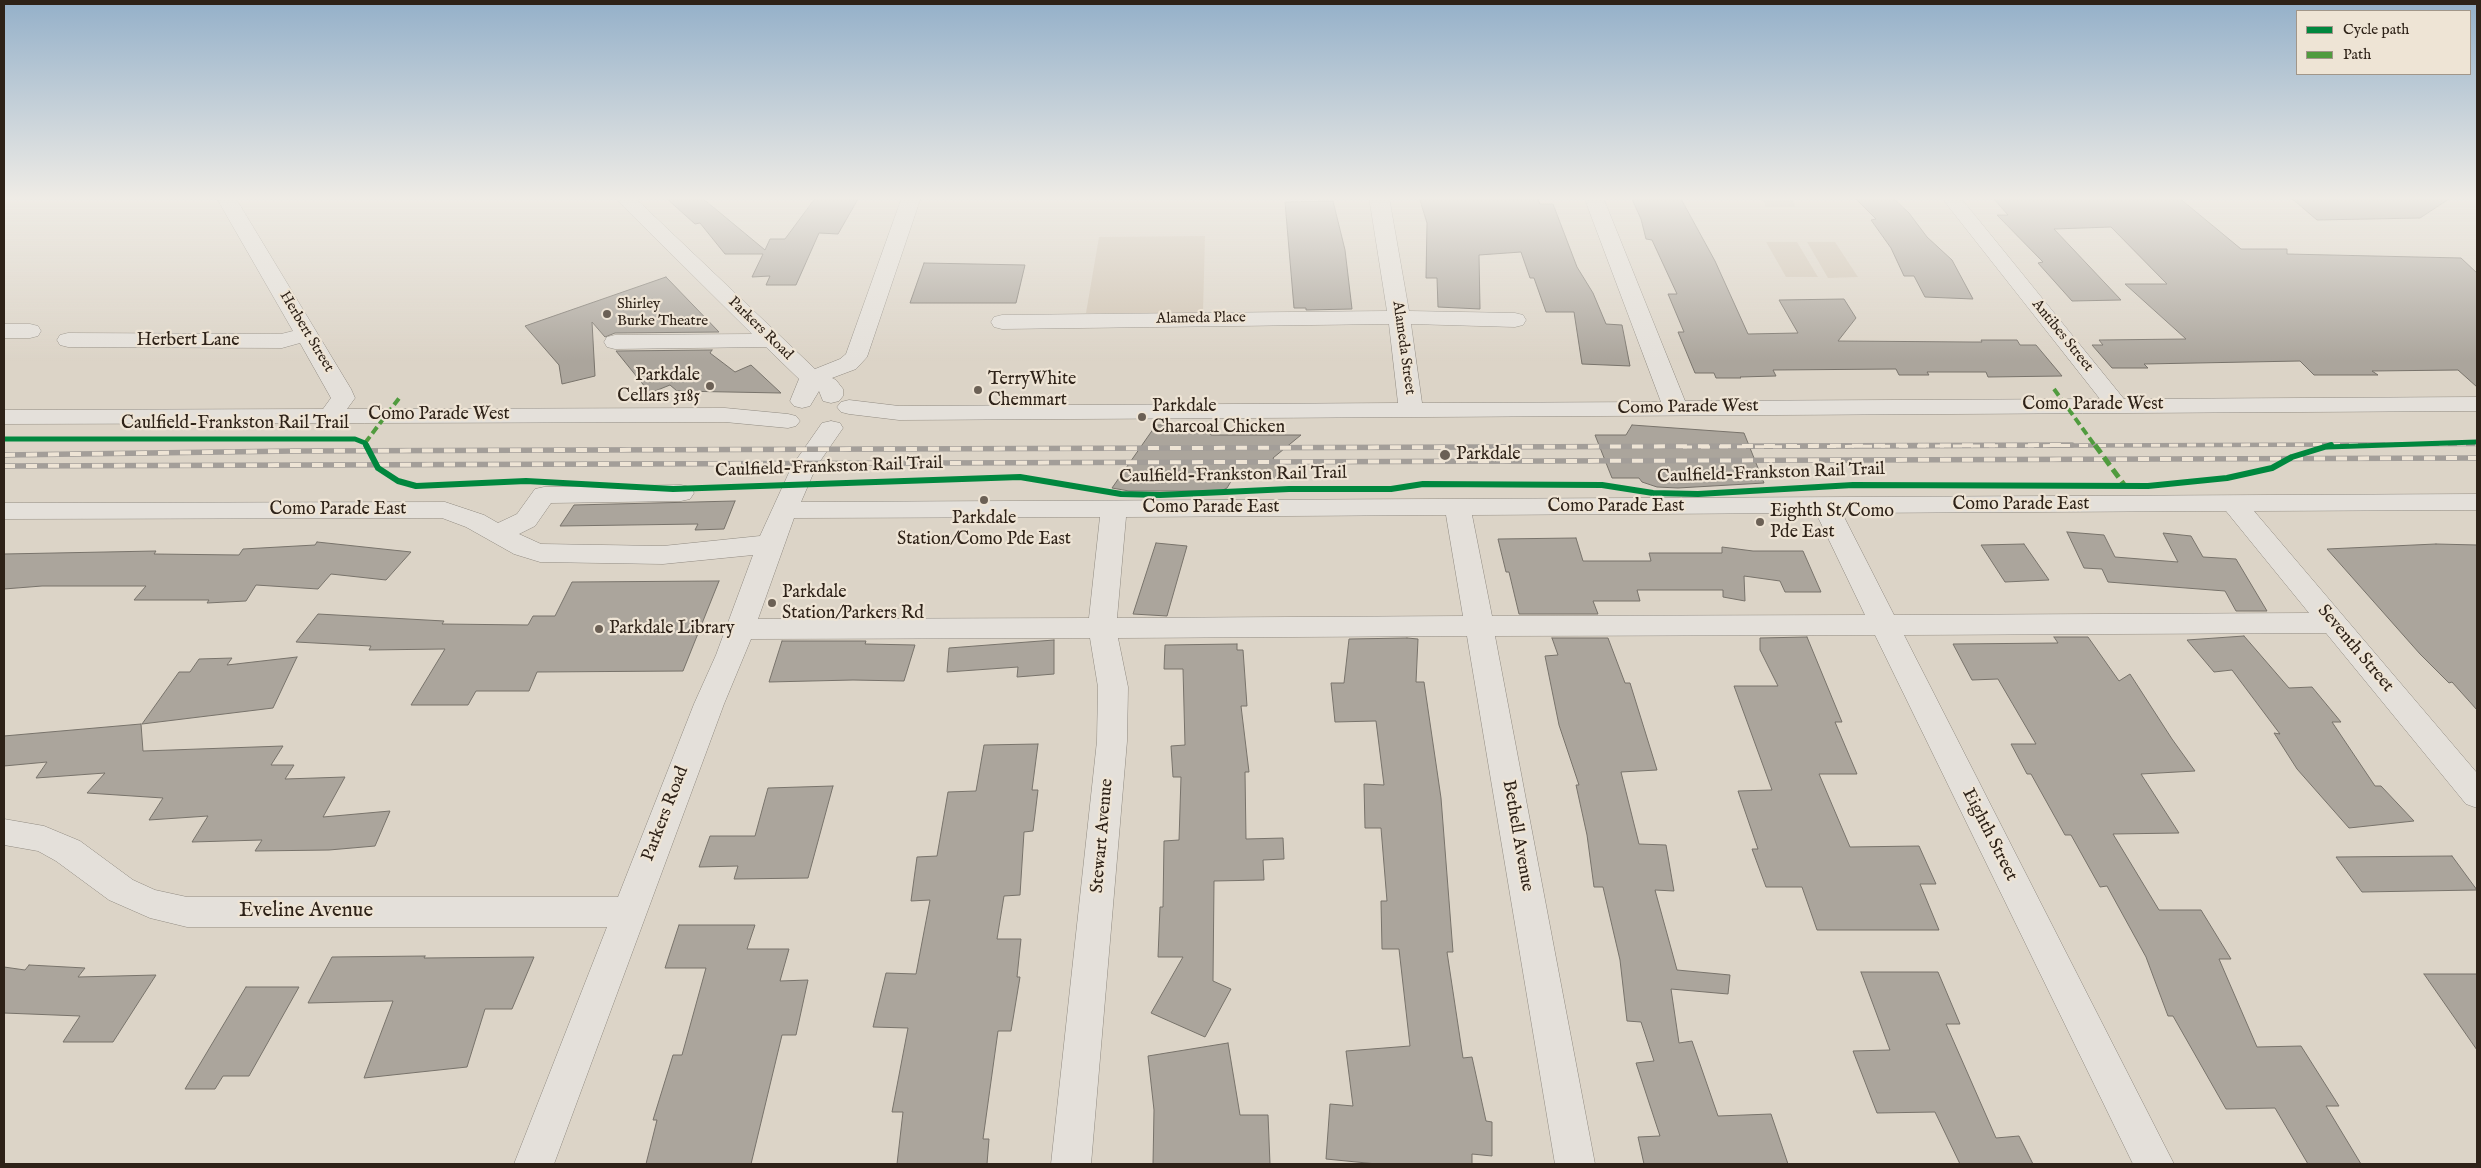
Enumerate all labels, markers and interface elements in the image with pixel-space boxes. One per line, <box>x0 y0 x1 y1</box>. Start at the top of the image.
legend <box>2296 10 2471 75</box>
text: Cycle path <box>2343 20 2409 39</box>
text: Path <box>2343 45 2371 64</box>
street label: Herbert Street <box>275 288 337 376</box>
street label: Parkers Road <box>724 294 796 364</box>
place label: Shirley Burke Theatre <box>617 296 708 331</box>
street label: Antibes Street <box>2027 296 2097 376</box>
street label: Alameda Street <box>1388 300 1418 396</box>
marker: Shirley Burke Theatre <box>601 308 613 320</box>
street label: Alameda Place <box>1156 309 1246 329</box>
street label: Herbert Lane <box>136 330 240 352</box>
place label: Parkdale Cellars 3185 <box>617 365 700 408</box>
place label: TerryWhite Chemmart <box>988 369 1076 412</box>
marker: Parkdale Cellars 3185 <box>704 380 716 392</box>
marker: TerryWhite Chemmart <box>972 384 984 396</box>
street label: Como Parade West <box>2022 394 2164 416</box>
place label: Parkdale Charcoal Chicken <box>1152 396 1285 438</box>
street label: Como Parade West <box>1617 396 1759 420</box>
street label: Como Parade West <box>368 404 510 426</box>
marker: Parkdale Charcoal Chicken <box>1136 411 1148 423</box>
street label: Caulfield-Frankston Rail Trail <box>121 413 349 435</box>
place label: Parkdale <box>1456 444 1521 466</box>
marker: Parkdale <box>1438 448 1452 462</box>
street label: Caulfield-Frankston Rail Trail <box>715 453 943 483</box>
street label: Caulfield-Frankston Rail Trail <box>1657 459 1885 489</box>
street label: Caulfield-Frankston Rail Trail <box>1119 463 1347 489</box>
marker: Parkdale Station/Como Pde East <box>978 494 990 506</box>
street label: Como Parade East <box>1952 494 2090 516</box>
street label: Como Parade East <box>1547 496 1685 518</box>
street label: Como Parade East <box>1142 497 1280 519</box>
street label: Como Parade East <box>269 499 407 521</box>
place label: Eighth St/Como Pde East <box>1770 501 1894 544</box>
place label: Parkdale Station/Como Pde East <box>897 508 1071 550</box>
marker: Eighth St/Como Pde East <box>1754 516 1766 528</box>
place label: Parkdale Station/Parkers Rd <box>782 582 924 624</box>
marker: Parkdale Station/Parkers Rd <box>766 597 778 609</box>
street label: Seventh Street <box>2312 601 2398 697</box>
place label: Parkdale Library <box>609 618 735 640</box>
marker: Parkdale Library <box>593 623 605 635</box>
street label: Parkers Road <box>638 763 694 865</box>
street label: Stewart Avenue <box>1087 778 1119 894</box>
street label: Bethell Avenue <box>1497 779 1537 893</box>
street label: Eighth Street <box>1956 785 2022 885</box>
street label: Eveline Avenue <box>239 899 373 925</box>

